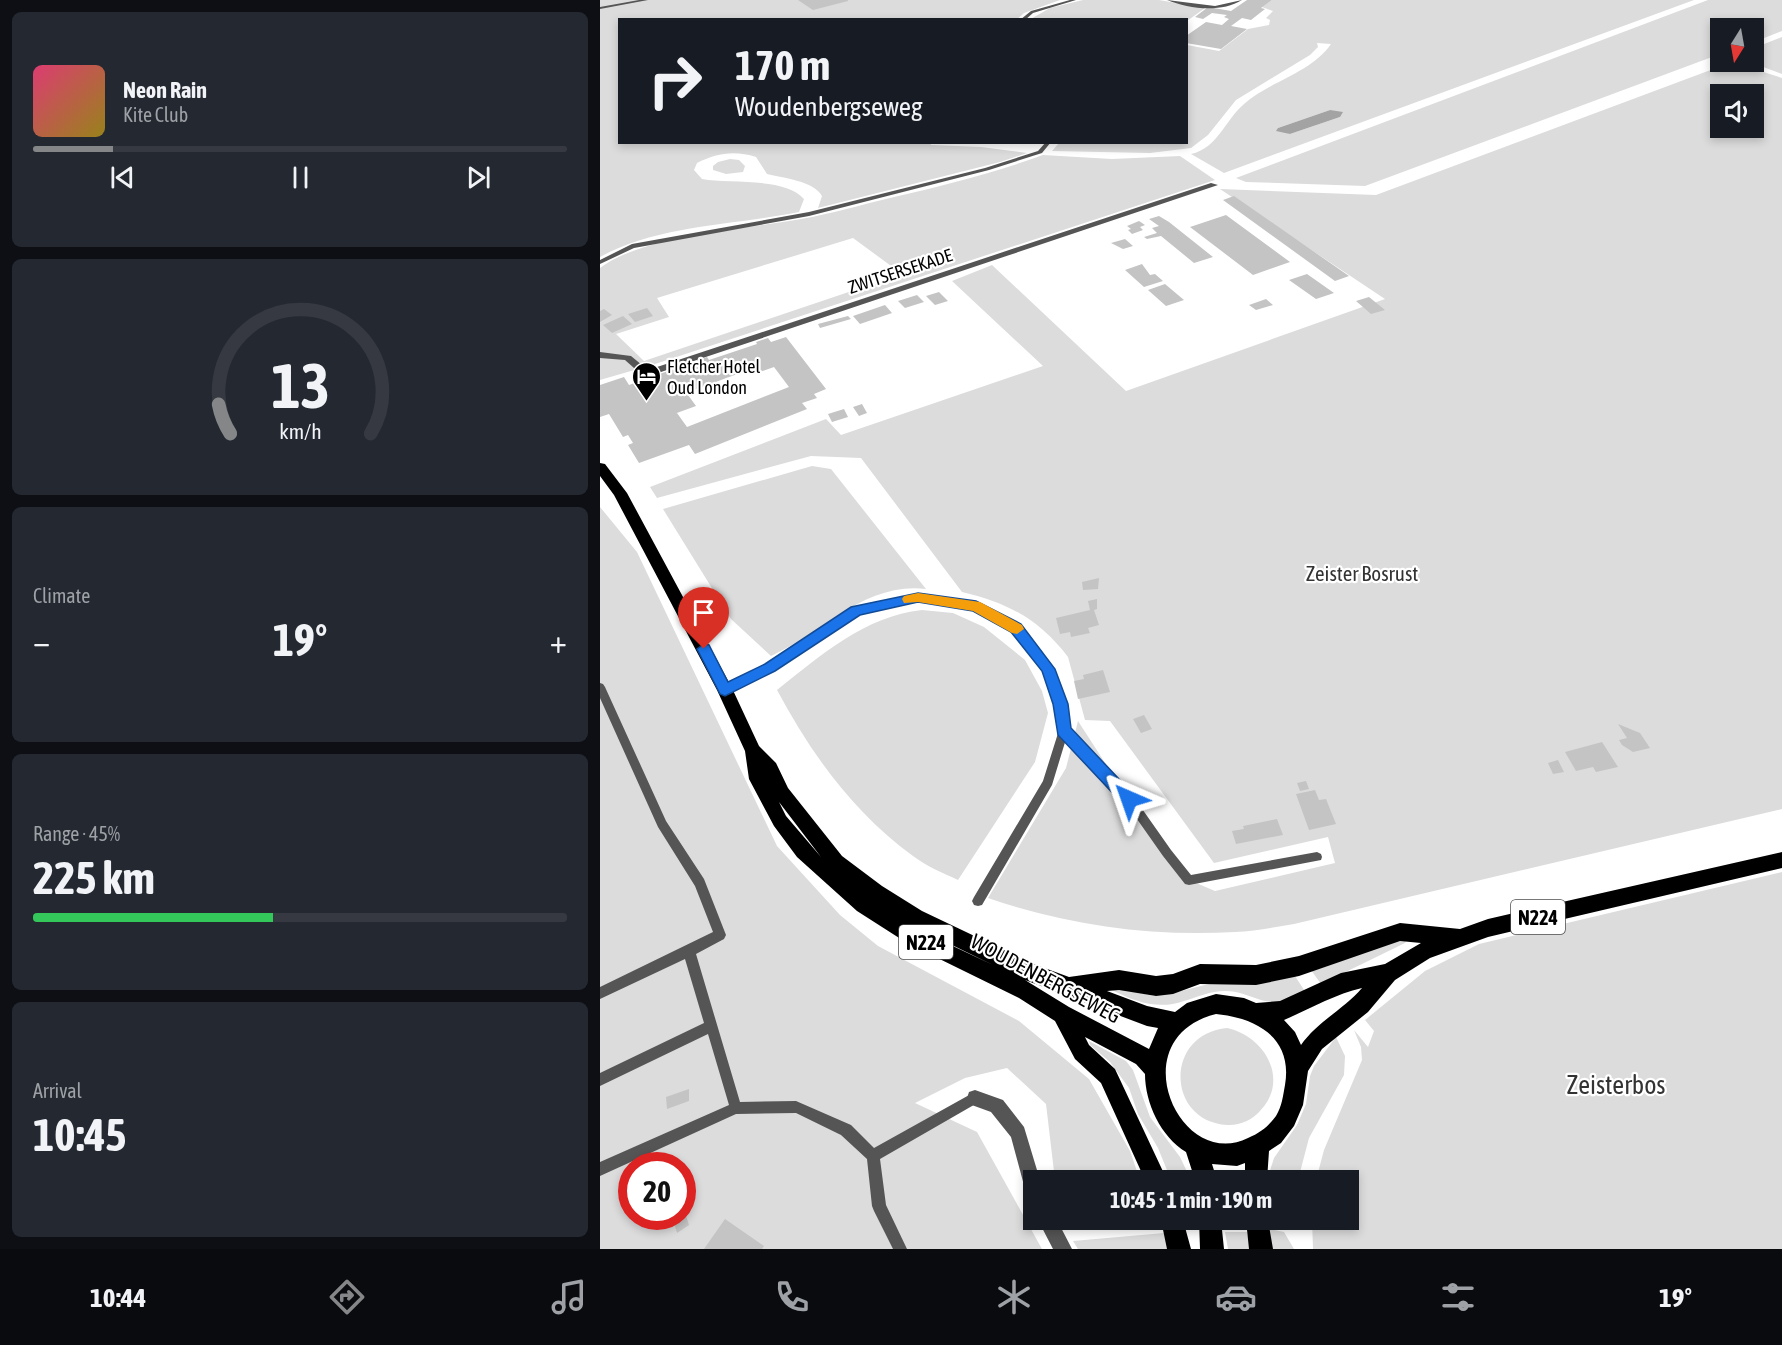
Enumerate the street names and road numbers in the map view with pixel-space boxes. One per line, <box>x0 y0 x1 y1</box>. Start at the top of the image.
street label: ZWITSERSEKADE <box>845 244 955 298</box>
road number: N224 <box>1511 900 1565 934</box>
road number: N224 <box>899 925 953 959</box>
street label: WOUDENBERGSEWEG <box>967 928 1125 1028</box>

